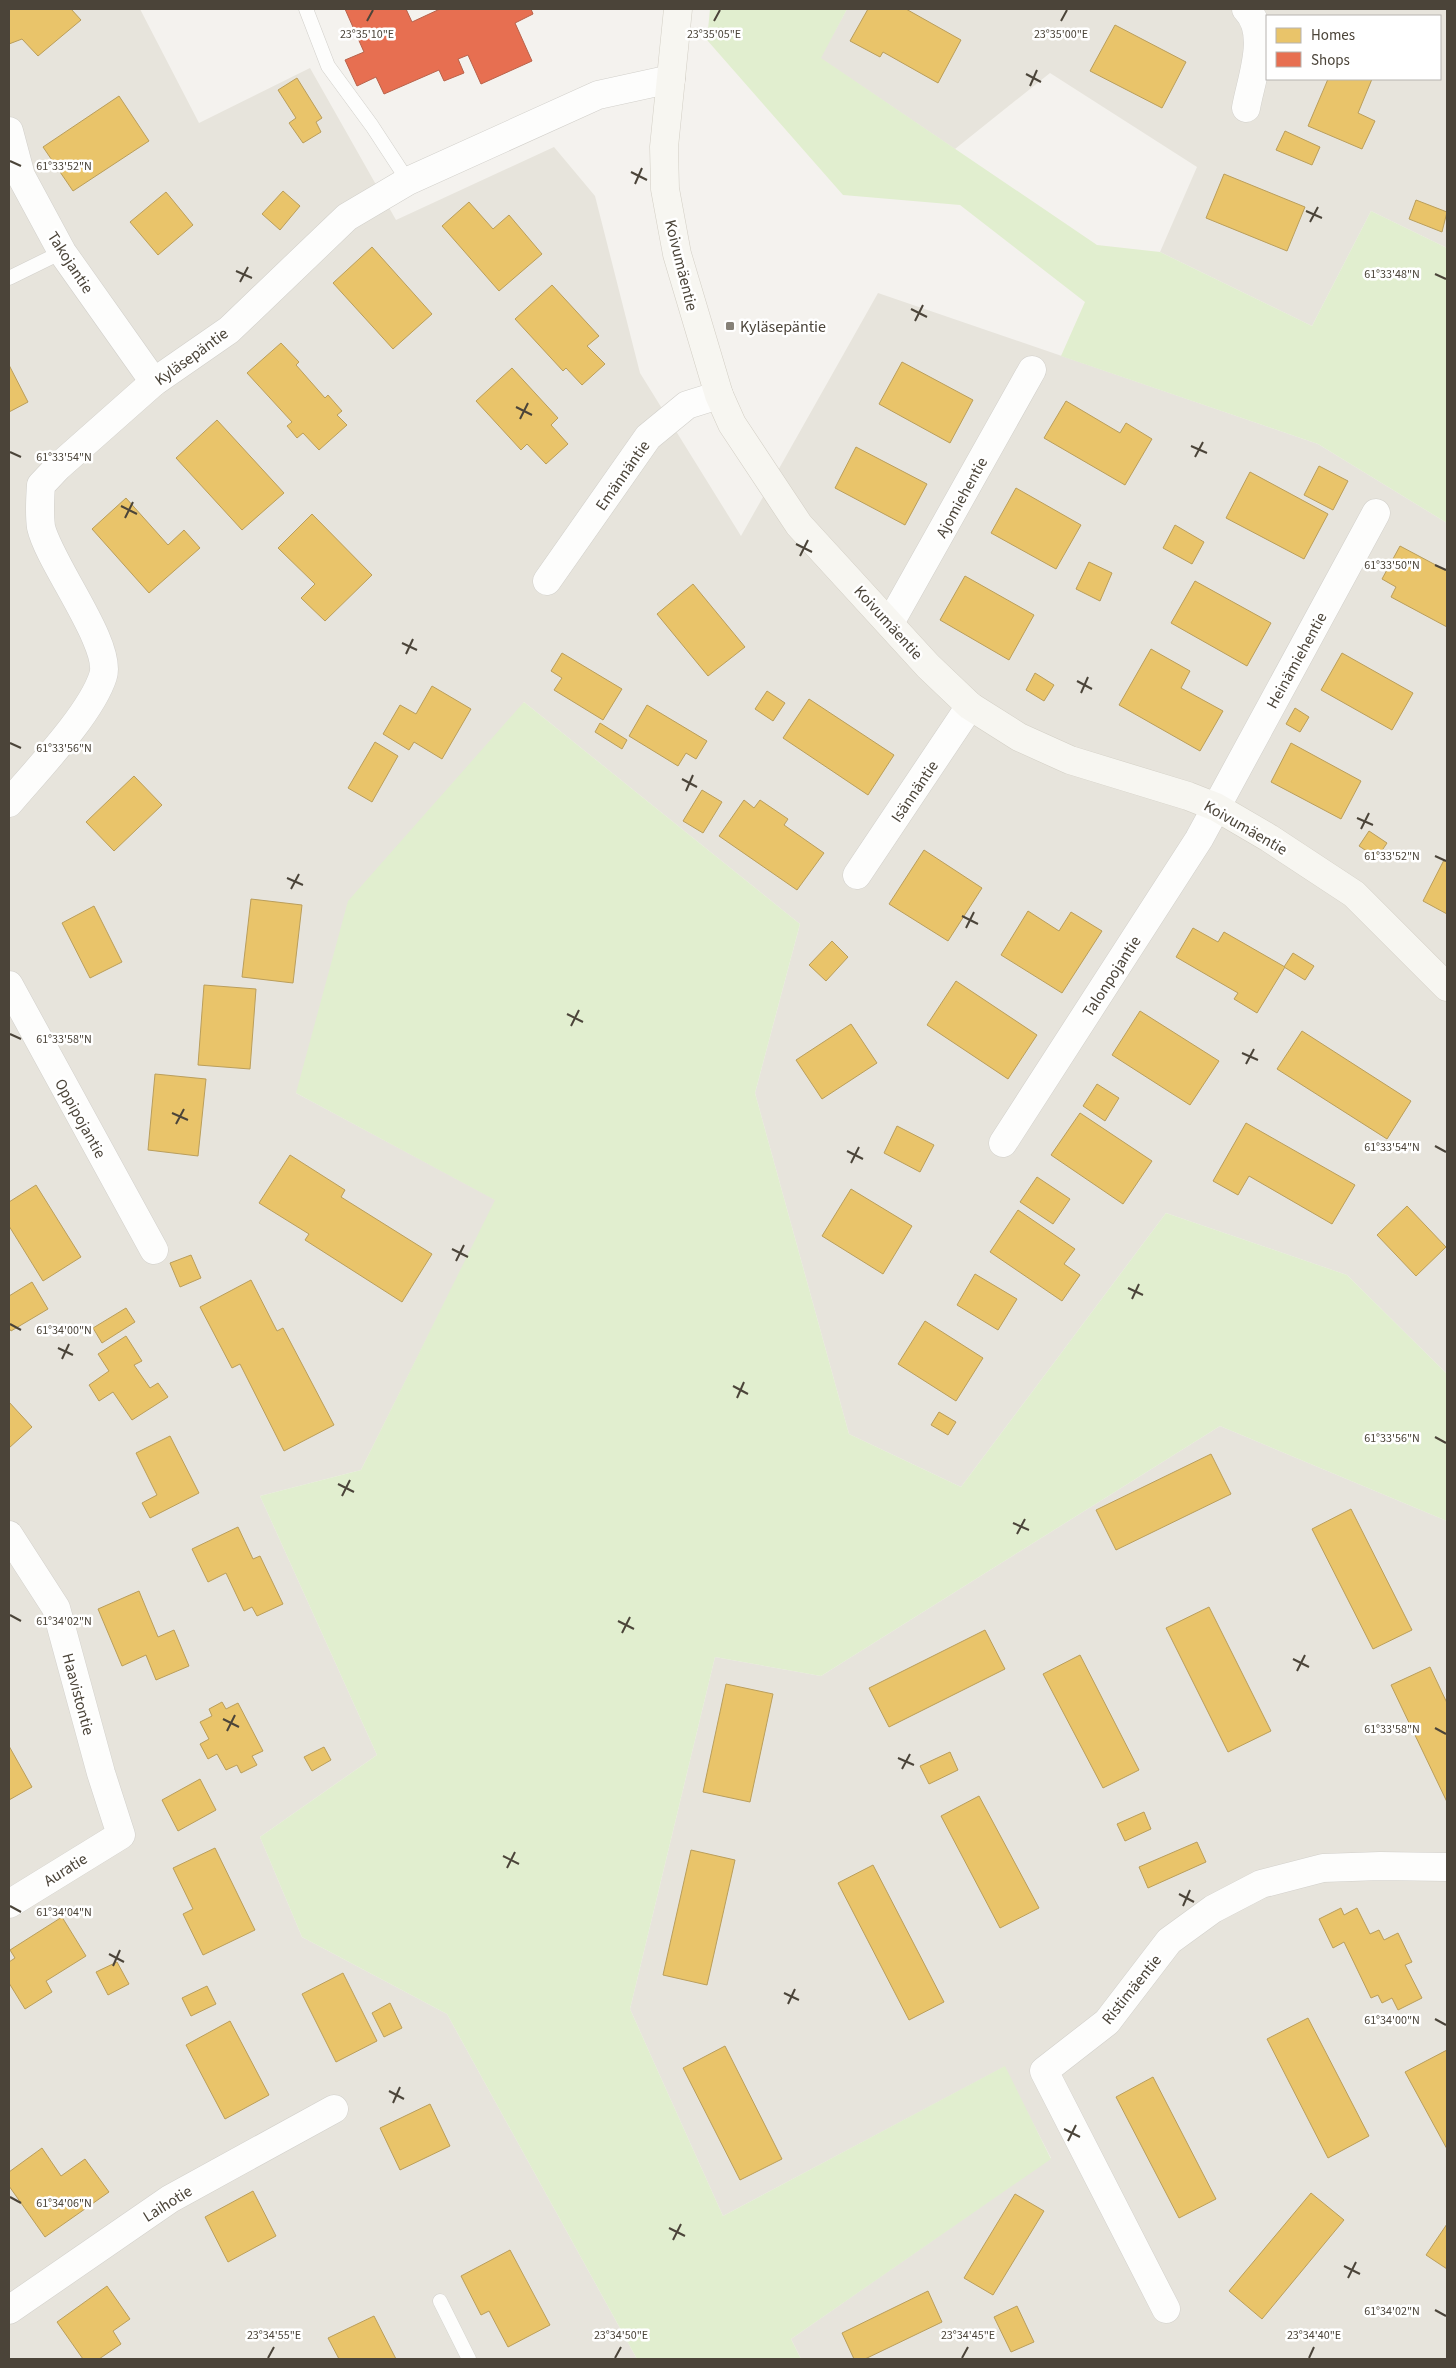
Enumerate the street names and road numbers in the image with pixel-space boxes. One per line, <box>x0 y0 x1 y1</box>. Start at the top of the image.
street label: Koivumäentie <box>659 217 703 313</box>
street label: Takojantie <box>42 227 98 298</box>
street label: Kyläsepäntie <box>150 323 233 391</box>
street label: Emännäntie <box>590 436 655 515</box>
street label: Ajomiehentie <box>931 453 993 542</box>
street label: Koivumäentie <box>849 581 928 665</box>
street label: Heinämiehentie <box>1261 608 1332 713</box>
street label: Isännäntie <box>886 756 944 827</box>
street label: Koivumäentie <box>1200 795 1291 861</box>
street label: Talonpojantie <box>1077 932 1146 1021</box>
street label: Oppipojantie <box>49 1075 111 1162</box>
street label: Haavistontie <box>57 1651 100 1738</box>
street label: Auratie <box>40 1848 92 1892</box>
street label: Ristimäentie <box>1097 1950 1167 2029</box>
street label: Laihotie <box>139 2180 196 2228</box>

